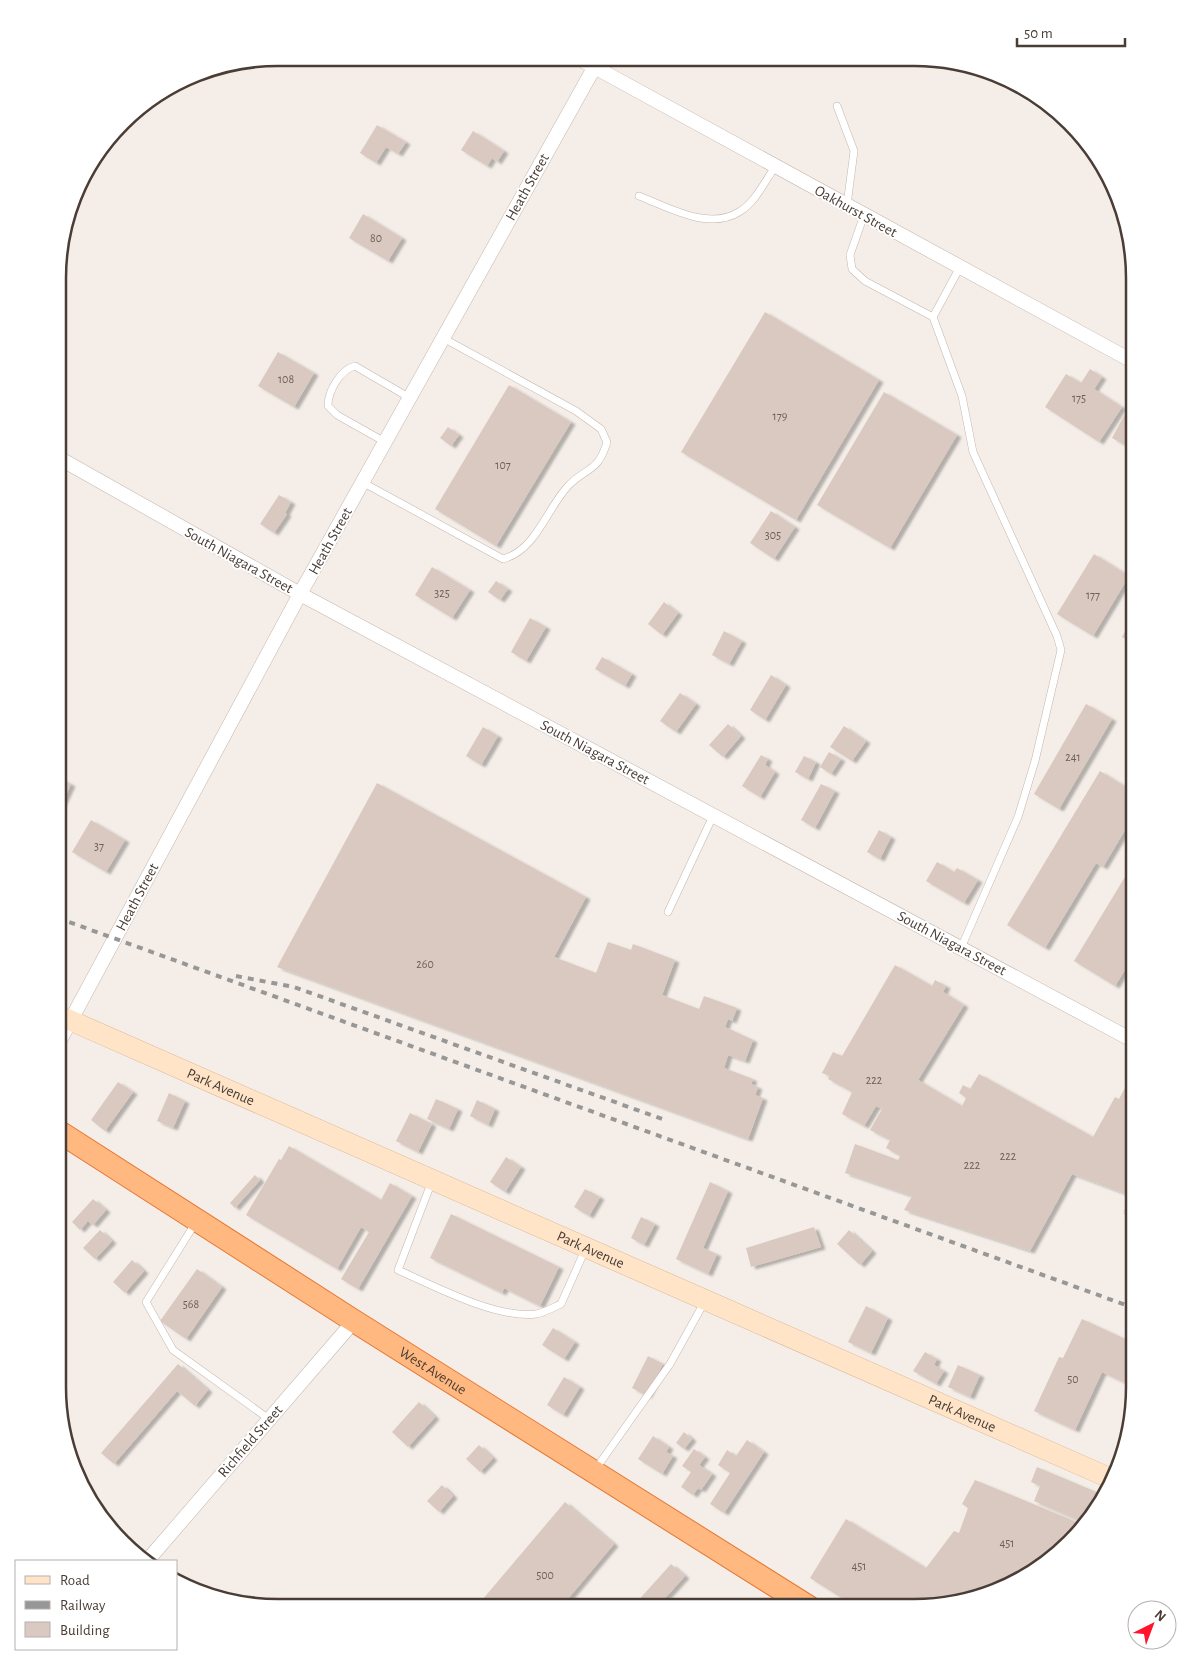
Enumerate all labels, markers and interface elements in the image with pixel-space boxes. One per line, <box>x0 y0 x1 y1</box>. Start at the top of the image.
scale bar <box>1017 15 1124 47</box>
text: 50 m <box>1024 26 1053 41</box>
street label: Heath Street <box>503 151 552 223</box>
street label: Oakhurst Street <box>812 183 900 240</box>
house number: 80 <box>370 232 382 244</box>
house number: 108 <box>278 373 294 385</box>
house number: 175 <box>1072 392 1086 404</box>
house number: 179 <box>773 410 788 422</box>
house number: 107 <box>495 459 511 471</box>
street label: Heath Street <box>306 505 355 577</box>
street label: South Niagara Street <box>182 525 295 596</box>
house number: 305 <box>765 529 781 541</box>
house number: 325 <box>434 587 450 599</box>
house number: 177 <box>1086 589 1100 601</box>
street label: South Niagara Street <box>538 717 652 788</box>
house number: 241 <box>1065 751 1081 763</box>
house number: 37 <box>94 840 104 852</box>
street label: Heath Street <box>113 861 162 934</box>
street label: South Niagara Street <box>895 908 1009 979</box>
house number: 260 <box>416 958 434 970</box>
street label: Park Avenue <box>185 1066 257 1109</box>
house number: 222 <box>866 1074 883 1086</box>
house number: 222 <box>1000 1150 1017 1162</box>
house number: 222 <box>964 1159 981 1171</box>
street label: Park Avenue <box>554 1229 627 1271</box>
house number: 568 <box>183 1298 199 1310</box>
street label: West Avenue <box>396 1344 469 1398</box>
house number: 50 <box>1067 1373 1079 1385</box>
street label: Park Avenue <box>926 1392 998 1435</box>
street label: Richfield Street <box>215 1402 286 1480</box>
house number: 451 <box>1000 1537 1014 1549</box>
legend <box>15 1560 178 1650</box>
house number: 451 <box>852 1560 866 1572</box>
house number: 500 <box>536 1569 554 1581</box>
text: Road <box>60 1573 90 1588</box>
text: Railway <box>60 1598 106 1613</box>
north arrow <box>1127 1600 1177 1650</box>
text: N <box>1152 1608 1168 1625</box>
text: Building <box>60 1623 110 1638</box>

